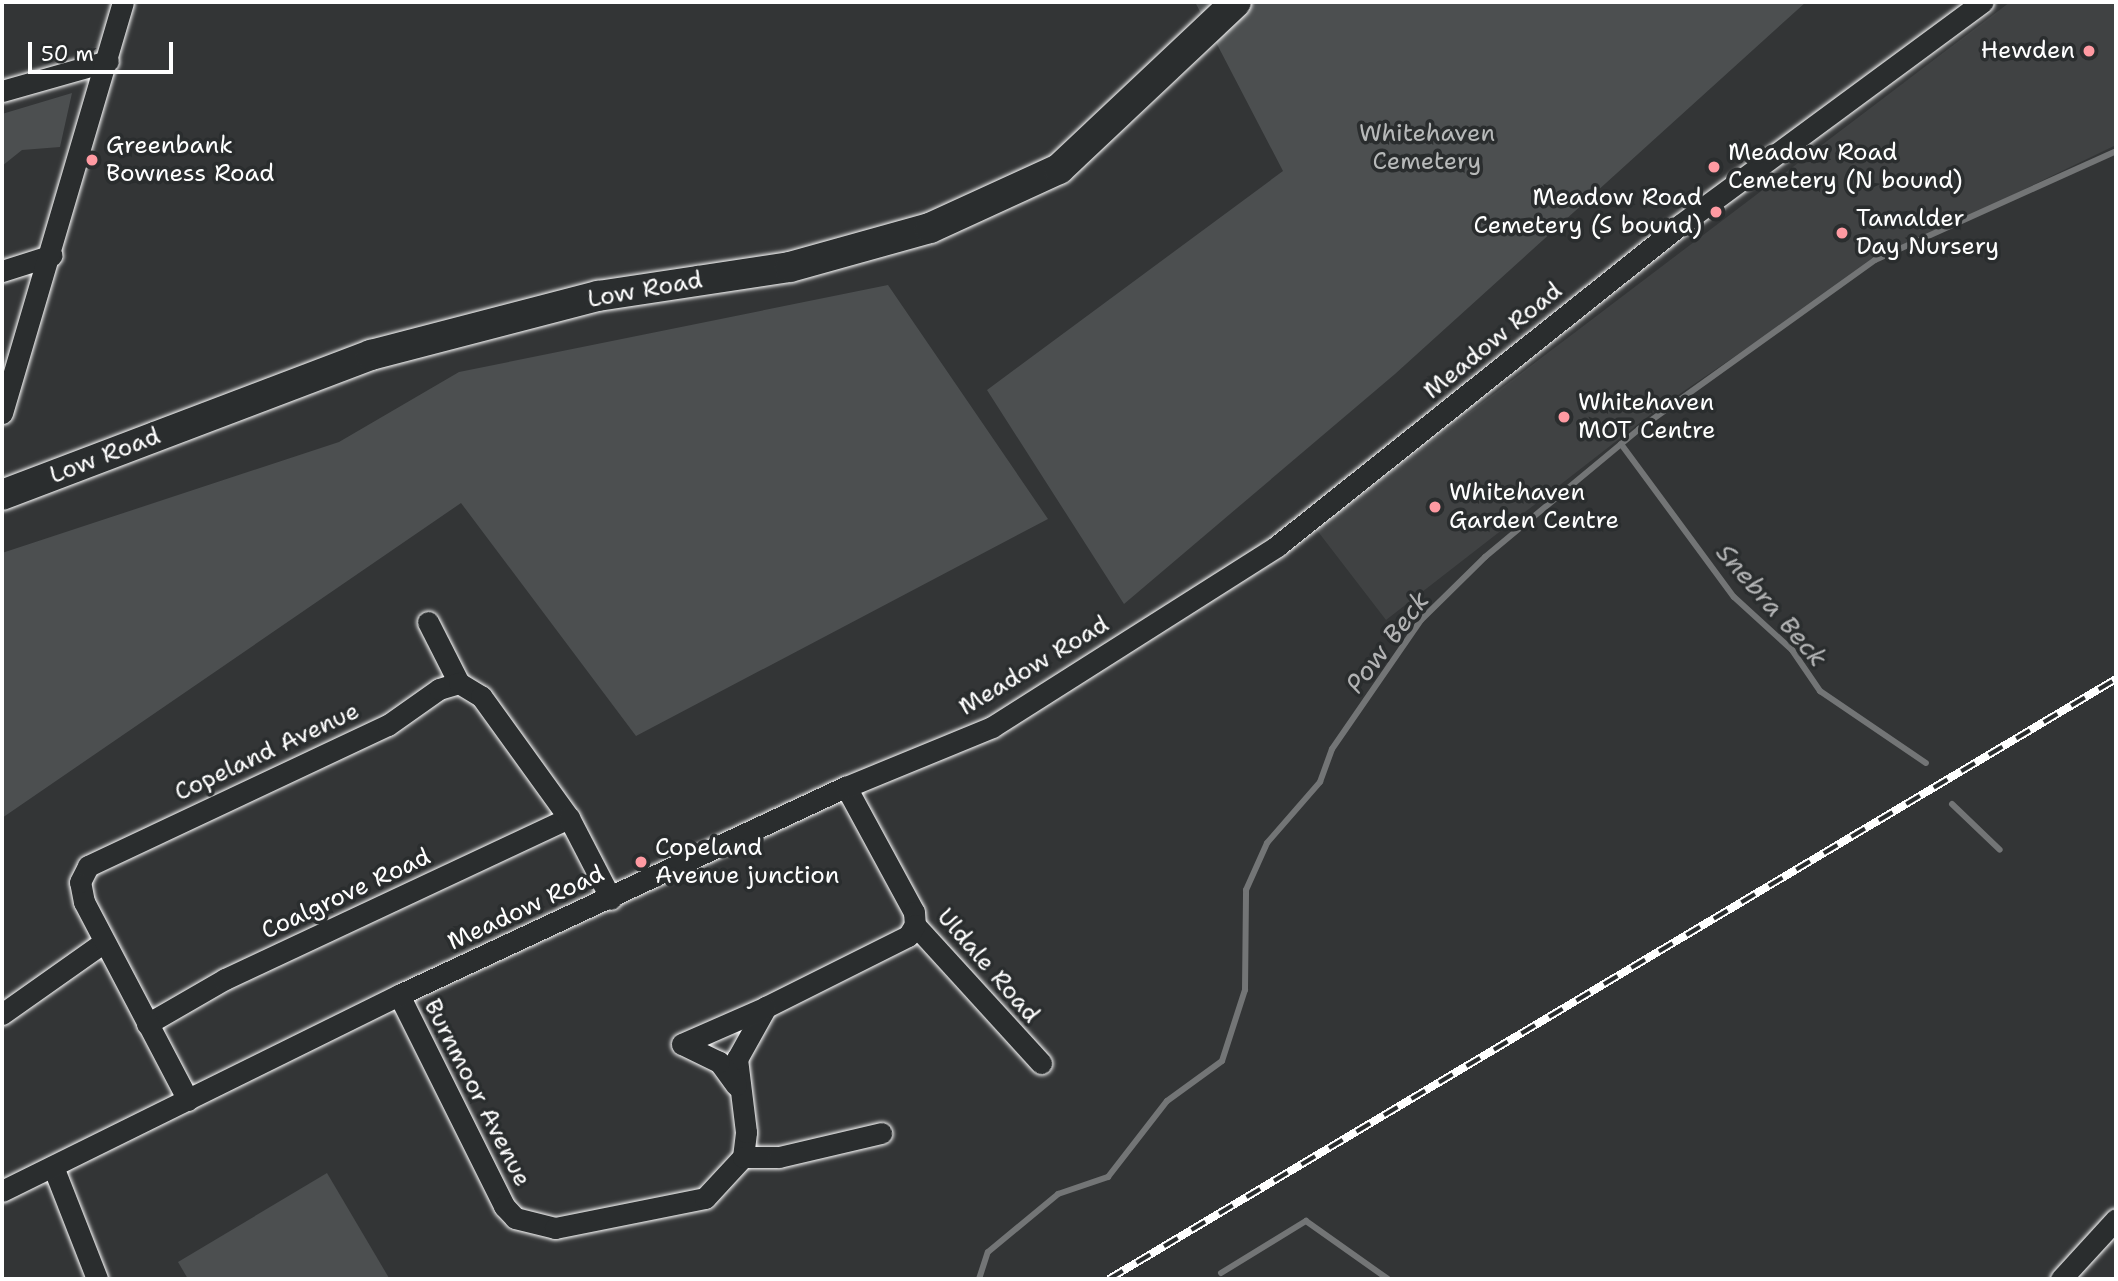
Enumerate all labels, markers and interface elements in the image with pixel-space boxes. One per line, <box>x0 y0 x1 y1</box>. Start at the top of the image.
scale bar <box>32 28 177 72</box>
place label: Hewden <box>1981 37 2075 65</box>
text: 50 m <box>41 40 94 68</box>
marker: Hewden <box>2081 43 2097 59</box>
park label: Whitehaven Cemetery <box>1359 120 1495 176</box>
place label: Greenbank Bowness Road <box>106 132 275 188</box>
place label: Meadow Road Cemetery (N bound) <box>1728 139 1963 195</box>
marker: Greenbank Bowness Road <box>84 152 100 168</box>
marker: Meadow Road Cemetery (N bound) <box>1706 159 1722 175</box>
place label: Meadow Road Cemetery (S bound) <box>1473 184 1702 240</box>
marker: Meadow Road Cemetery (S bound) <box>1708 204 1724 220</box>
place label: Tamalder Day Nursery <box>1856 205 1999 261</box>
marker: Tamalder Day Nursery <box>1834 225 1850 241</box>
street label: Low Road <box>585 266 705 314</box>
street label: Meadow Road <box>1418 276 1568 406</box>
place label: Whitehaven MOT Centre <box>1578 389 1716 445</box>
marker: Whitehaven MOT Centre <box>1556 409 1572 425</box>
street label: Low Road <box>46 422 164 490</box>
place label: Whitehaven Garden Centre <box>1449 479 1619 535</box>
marker: Whitehaven Garden Centre <box>1427 499 1443 515</box>
water label: Snebra Beck <box>1710 537 1834 673</box>
water label: Pow Beck <box>1339 585 1435 699</box>
street label: Meadow Road <box>954 610 1114 722</box>
street label: Copeland Avenue <box>170 697 364 807</box>
place label: Copeland Avenue junction <box>655 834 840 890</box>
street label: Coalgrove Road <box>257 842 435 946</box>
marker: Copeland Avenue junction <box>633 854 649 870</box>
street label: Meadow Road <box>443 859 609 957</box>
street label: Uldale Road <box>931 903 1045 1029</box>
street label: Burnmoor Avenue <box>417 994 537 1192</box>

